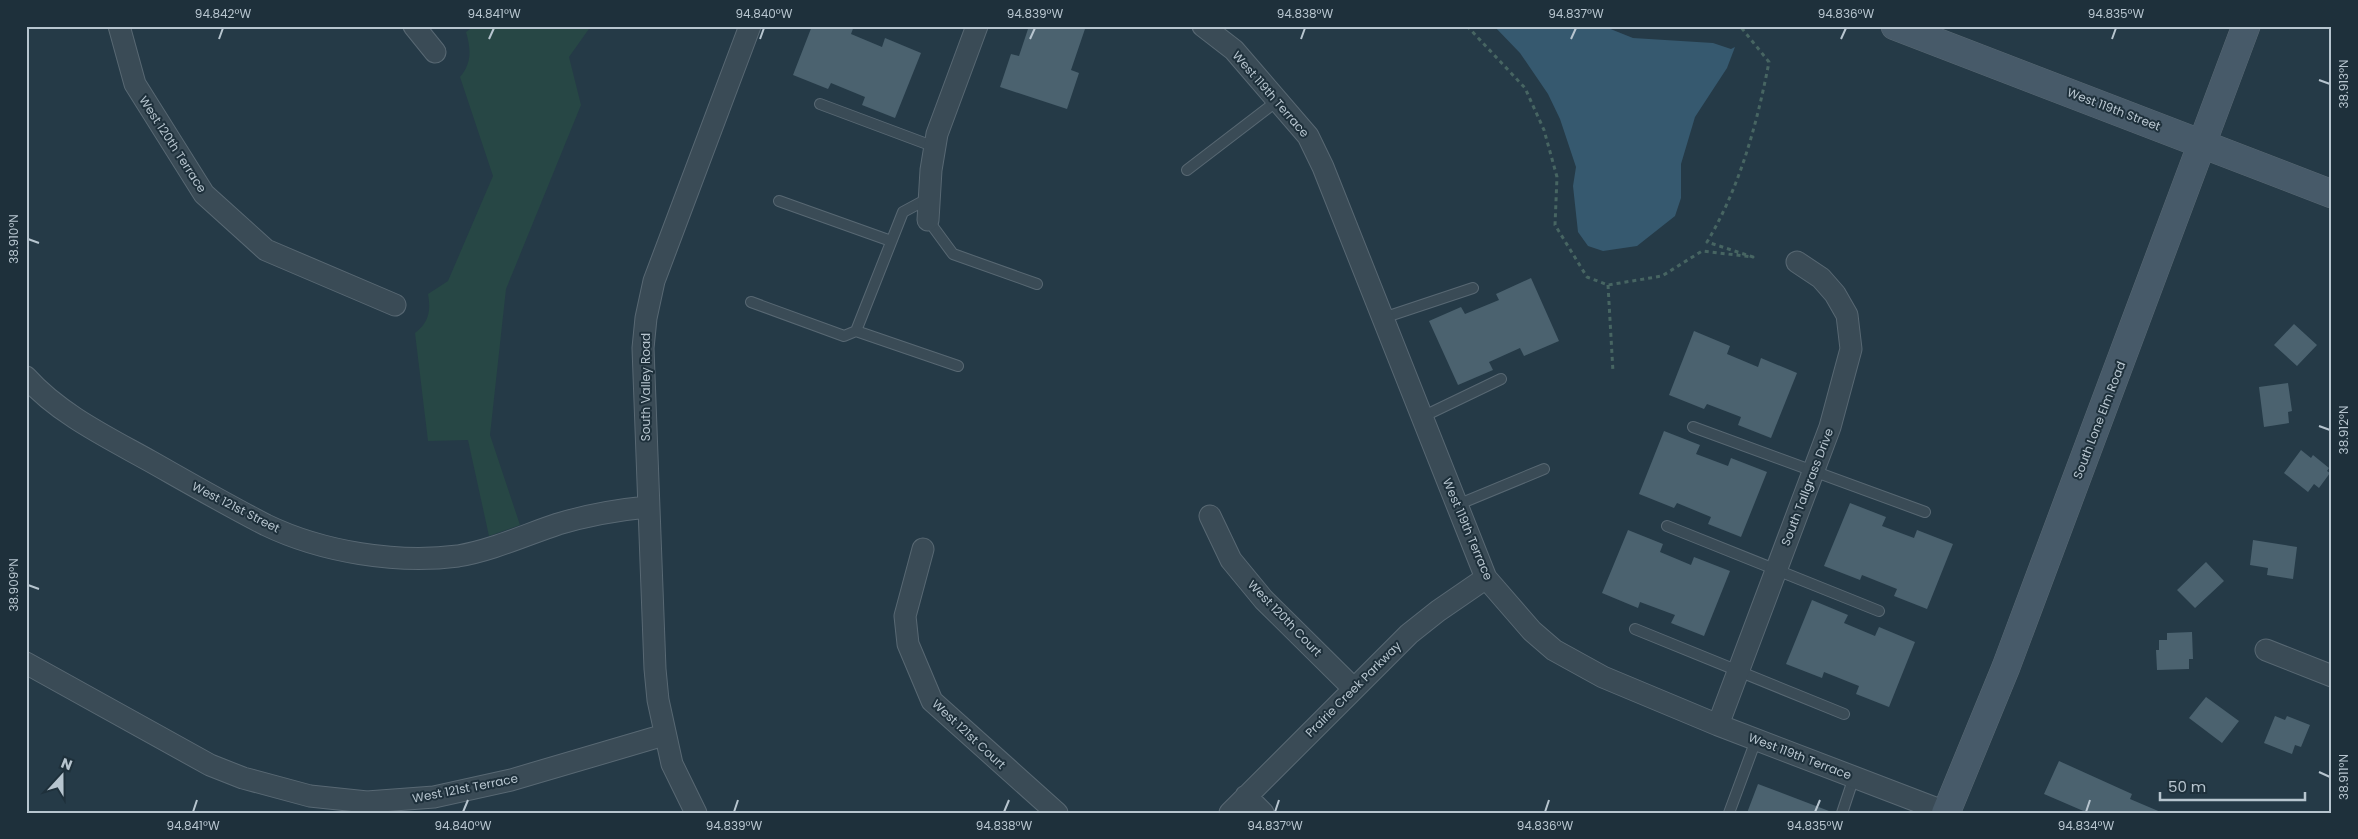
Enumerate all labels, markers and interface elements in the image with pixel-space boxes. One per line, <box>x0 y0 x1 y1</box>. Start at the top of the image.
text: 94.842°W <box>195 5 251 22</box>
text: 94.841°W <box>467 5 521 22</box>
text: 94.840°W <box>736 5 793 22</box>
text: 94.839°W <box>1007 5 1064 22</box>
text: 94.838°W <box>1277 5 1334 22</box>
text: 94.837°W <box>1548 5 1604 22</box>
text: 94.836°W <box>1818 5 1875 22</box>
text: 94.835°W <box>2088 5 2145 22</box>
street label: West 119th Terrace <box>1229 47 1313 141</box>
text: 38.913°N <box>2335 60 2352 108</box>
street label: West 119th Street <box>2065 83 2163 135</box>
street label: West 120th Terrace <box>135 92 211 196</box>
text: 38.910°N <box>5 214 22 264</box>
street label: South Valley Road <box>637 333 654 441</box>
street label: South Lone Elm Road <box>2069 359 2129 481</box>
text: 38.912°N <box>2335 406 2352 454</box>
street label: South Tallgrass Drive <box>1777 426 1837 548</box>
street label: West 119th Terrace <box>1439 475 1497 583</box>
street label: West 121st Street <box>189 478 283 536</box>
text: 38.909°N <box>5 558 22 612</box>
street label: West 120th Court <box>1244 576 1326 660</box>
street label: Prairie Creek Parkway <box>1301 637 1405 741</box>
street label: West 121st Court <box>929 695 1009 773</box>
street label: West 119th Terrace <box>1746 728 1854 784</box>
north arrow <box>38 752 88 802</box>
text: N <box>58 753 75 775</box>
text: 38.911°N <box>2335 754 2352 800</box>
street label: West 121st Terrace <box>411 769 519 807</box>
scale bar <box>2160 769 2306 801</box>
text: 50 m <box>2168 776 2206 797</box>
text: 94.841°W <box>166 817 220 834</box>
text: 94.840°W <box>435 817 492 834</box>
text: 94.839°W <box>706 817 763 834</box>
text: 94.838°W <box>976 817 1033 834</box>
text: 94.837°W <box>1247 817 1303 834</box>
text: 94.836°W <box>1517 817 1574 834</box>
text: 94.835°W <box>1787 817 1844 834</box>
text: 94.834°W <box>2058 817 2115 834</box>

